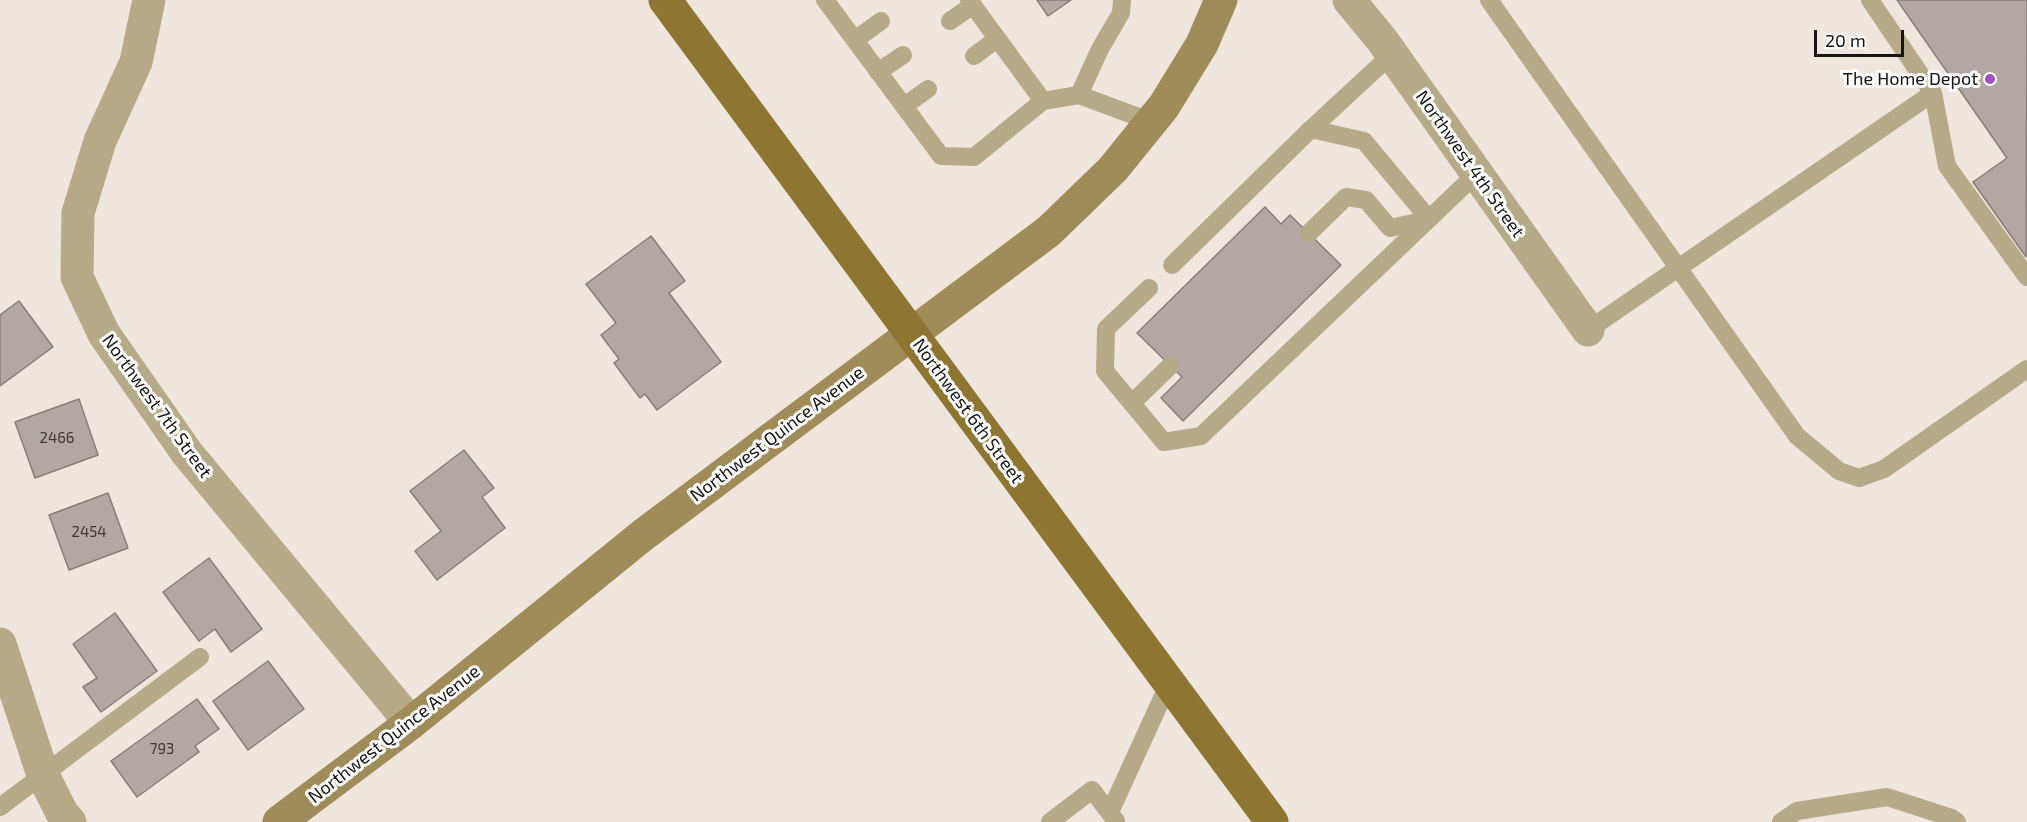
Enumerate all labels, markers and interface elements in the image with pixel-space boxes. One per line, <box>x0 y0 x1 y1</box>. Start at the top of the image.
scale bar <box>1817 18 1907 56</box>
text: 20 m <box>1825 29 1866 51</box>
place label: The Home Depot <box>1843 68 1978 90</box>
marker: The Home Depot <box>1983 72 1997 86</box>
street label: Northwest 4th Street <box>1411 86 1529 242</box>
street label: Northwest 7th Street <box>98 330 216 482</box>
street label: Northwest 6th Street <box>908 334 1028 488</box>
street label: Northwest Quince Avenue <box>686 362 868 506</box>
house number: 2466 <box>40 429 74 447</box>
house number: 2454 <box>72 523 106 541</box>
street label: Northwest Quince Avenue <box>304 660 484 808</box>
house number: 793 <box>150 740 174 758</box>

